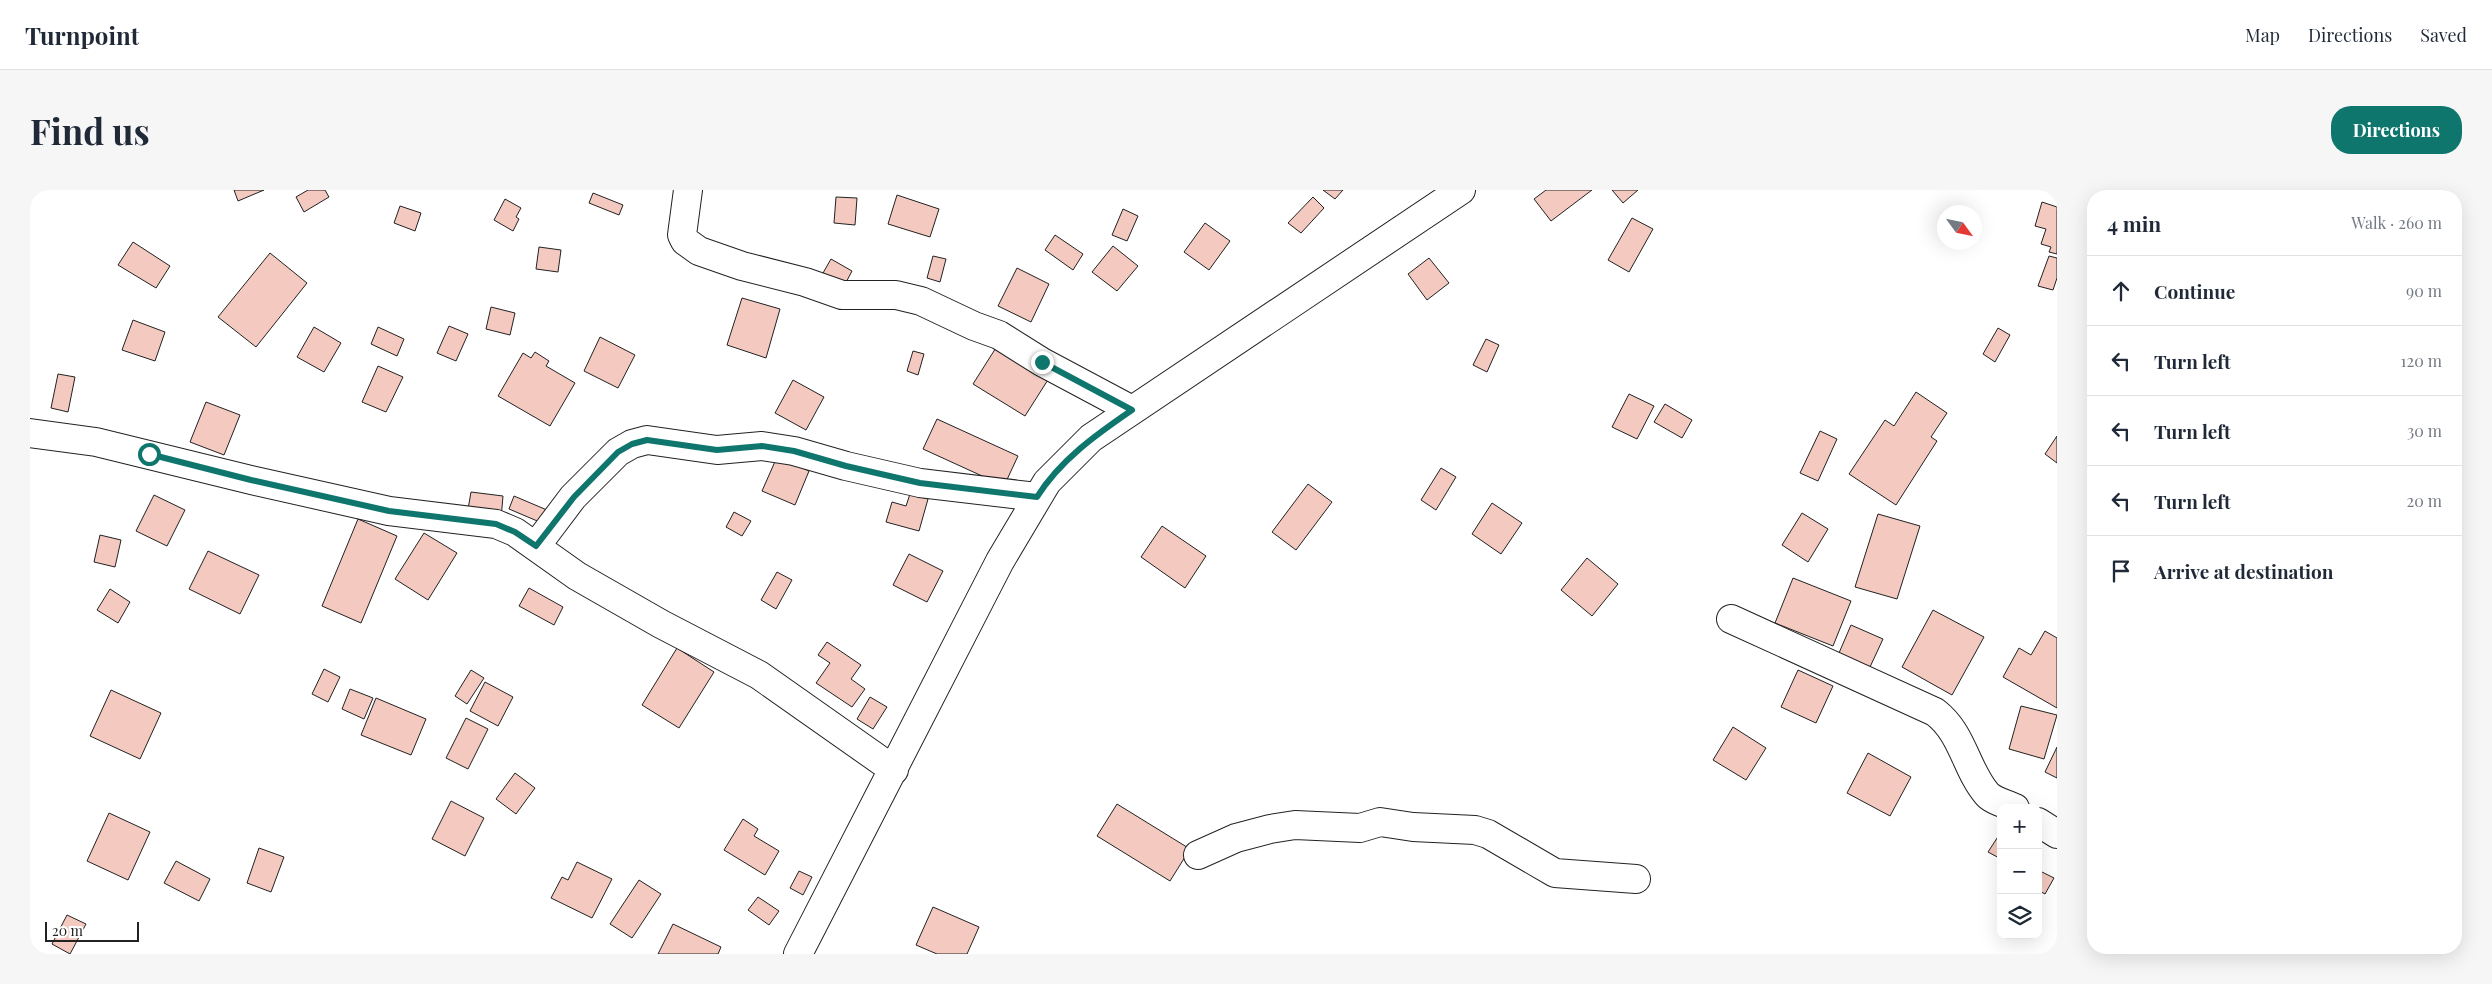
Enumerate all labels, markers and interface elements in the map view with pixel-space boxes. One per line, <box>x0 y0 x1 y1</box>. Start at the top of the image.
text: Turnpoint <box>25 19 139 51</box>
text: Map <box>2245 23 2280 47</box>
text: Directions <box>2308 23 2392 47</box>
text: Saved <box>2420 23 2467 47</box>
button: Directions <box>2331 106 2462 154</box>
text: Find us <box>30 107 150 154</box>
north arrow <box>1937 205 1982 250</box>
text: 4 min <box>2107 209 2161 237</box>
text: Walk · 260 m <box>2351 212 2442 233</box>
icon: ahead <box>2107 277 2135 305</box>
text: Continue <box>2154 278 2235 304</box>
text: 90 m <box>2406 280 2442 301</box>
icon: left <box>2107 347 2135 375</box>
text: Turn left <box>2154 348 2231 374</box>
text: 120 m <box>2401 350 2442 371</box>
route end <box>1031 351 1054 374</box>
icon: left <box>2107 417 2135 445</box>
text: Turn left <box>2154 418 2231 444</box>
text: 30 m <box>2407 420 2442 441</box>
route start <box>138 443 161 466</box>
icon: left <box>2107 487 2135 515</box>
text: Turn left <box>2154 488 2231 514</box>
text: 20 m <box>2407 490 2442 511</box>
icon: arrive <box>2107 557 2135 585</box>
text: Arrive at destination <box>2154 558 2334 584</box>
map controls <box>1997 804 2042 939</box>
button: + <box>1997 804 2042 849</box>
button: − <box>1997 849 2042 894</box>
button: layers <box>1997 894 2042 939</box>
scale bar <box>45 919 139 942</box>
text: 20 m <box>52 921 83 940</box>

